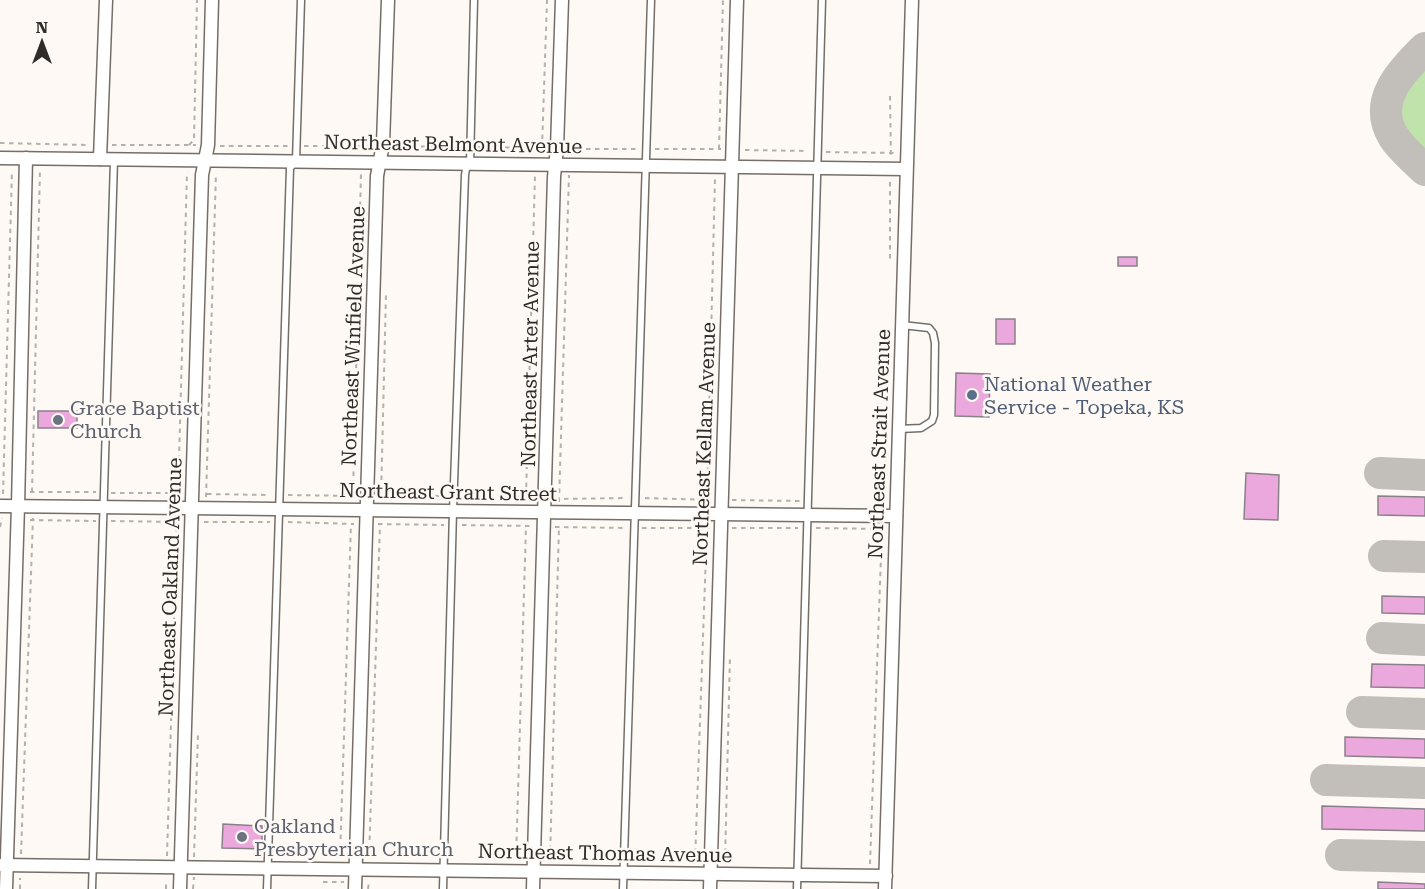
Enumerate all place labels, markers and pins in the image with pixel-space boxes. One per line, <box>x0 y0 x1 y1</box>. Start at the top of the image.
place label: National Weather Service - Topeka, KS <box>984 372 1184 419</box>
marker: National Weather Service - Topeka, KS <box>965 388 979 402</box>
place label: Grace Baptist Church <box>70 396 200 443</box>
marker: Grace Baptist Church <box>51 413 65 427</box>
place label: Oakland Presbyterian Church <box>254 814 454 861</box>
marker: Oakland Presbyterian Church <box>235 830 249 844</box>

